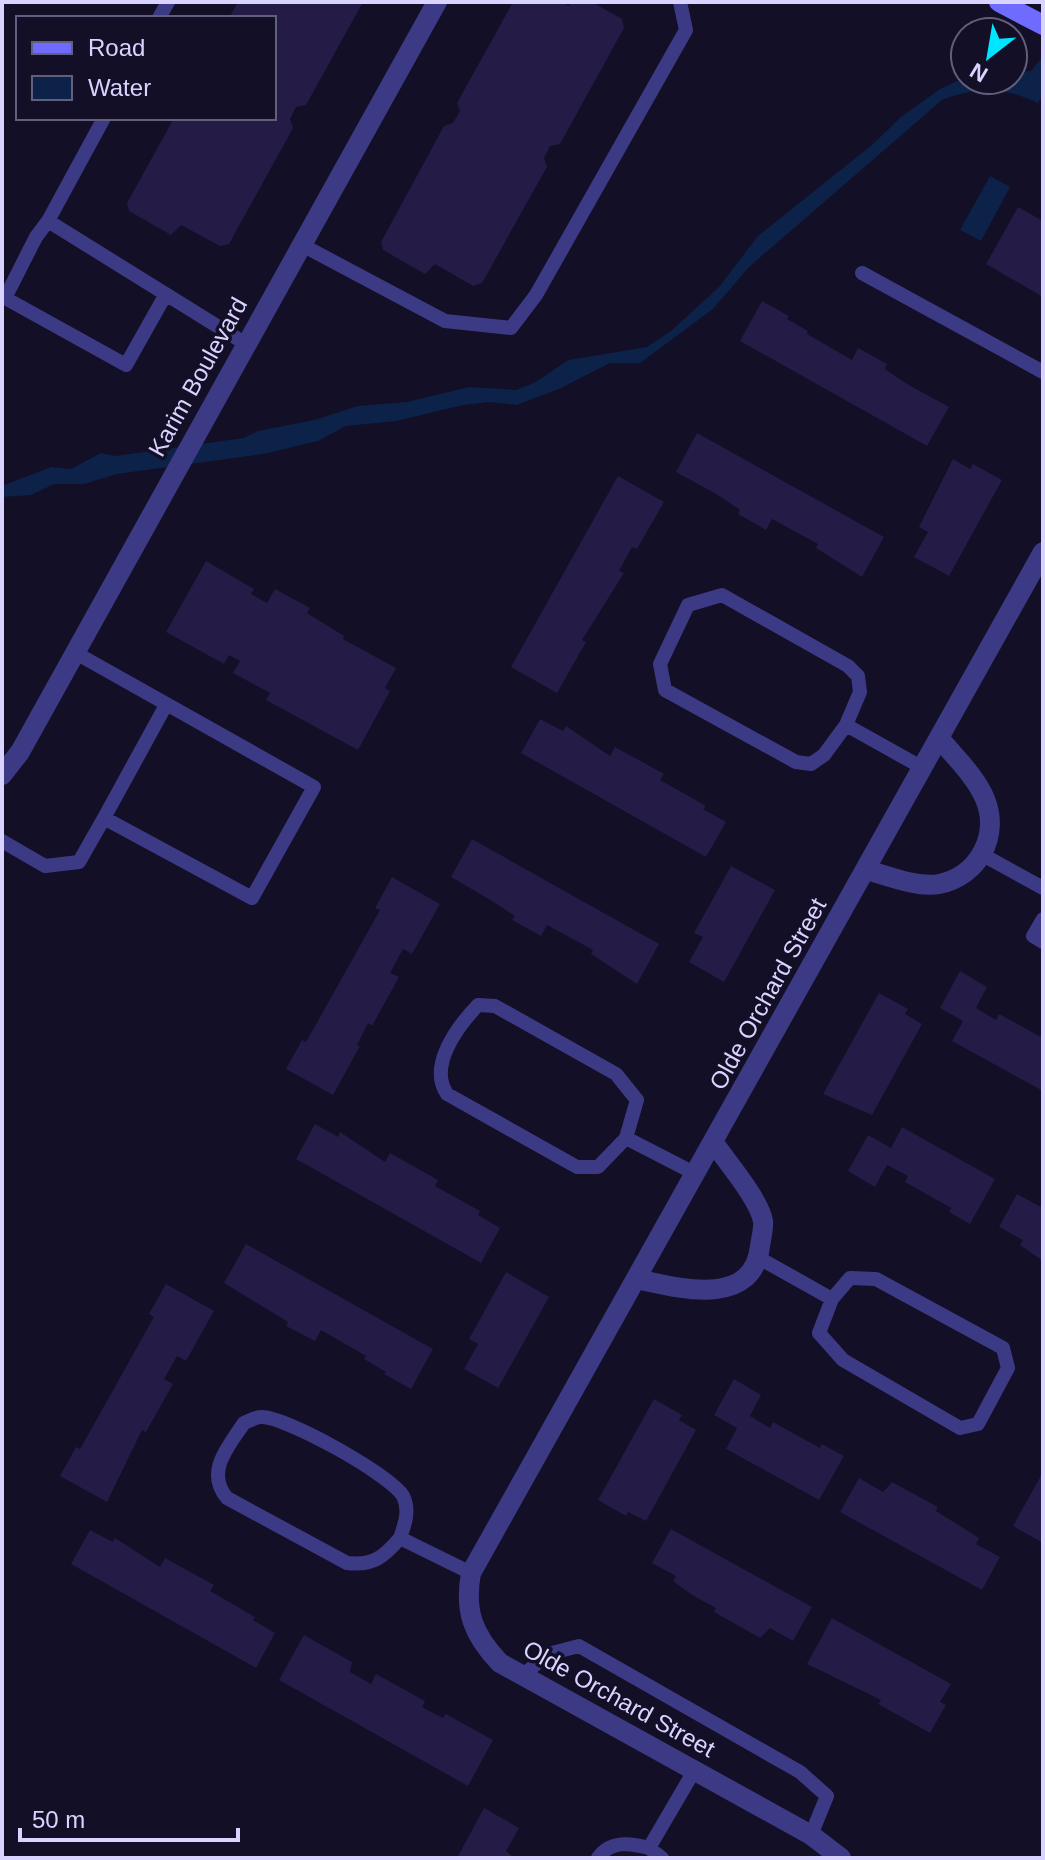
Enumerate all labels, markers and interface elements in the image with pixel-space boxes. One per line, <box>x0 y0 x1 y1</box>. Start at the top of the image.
legend <box>16 16 276 120</box>
north arrow <box>949 16 1029 96</box>
text: Road <box>88 34 145 61</box>
text: N <box>966 58 992 88</box>
text: Water <box>88 74 151 101</box>
street label: Karim Boulevard <box>143 293 252 461</box>
street label: Olde Orchard Street <box>704 893 832 1094</box>
street label: Olde Orchard Street <box>519 1635 720 1763</box>
scale bar <box>20 1792 238 1842</box>
text: 50 m <box>32 1806 85 1833</box>

